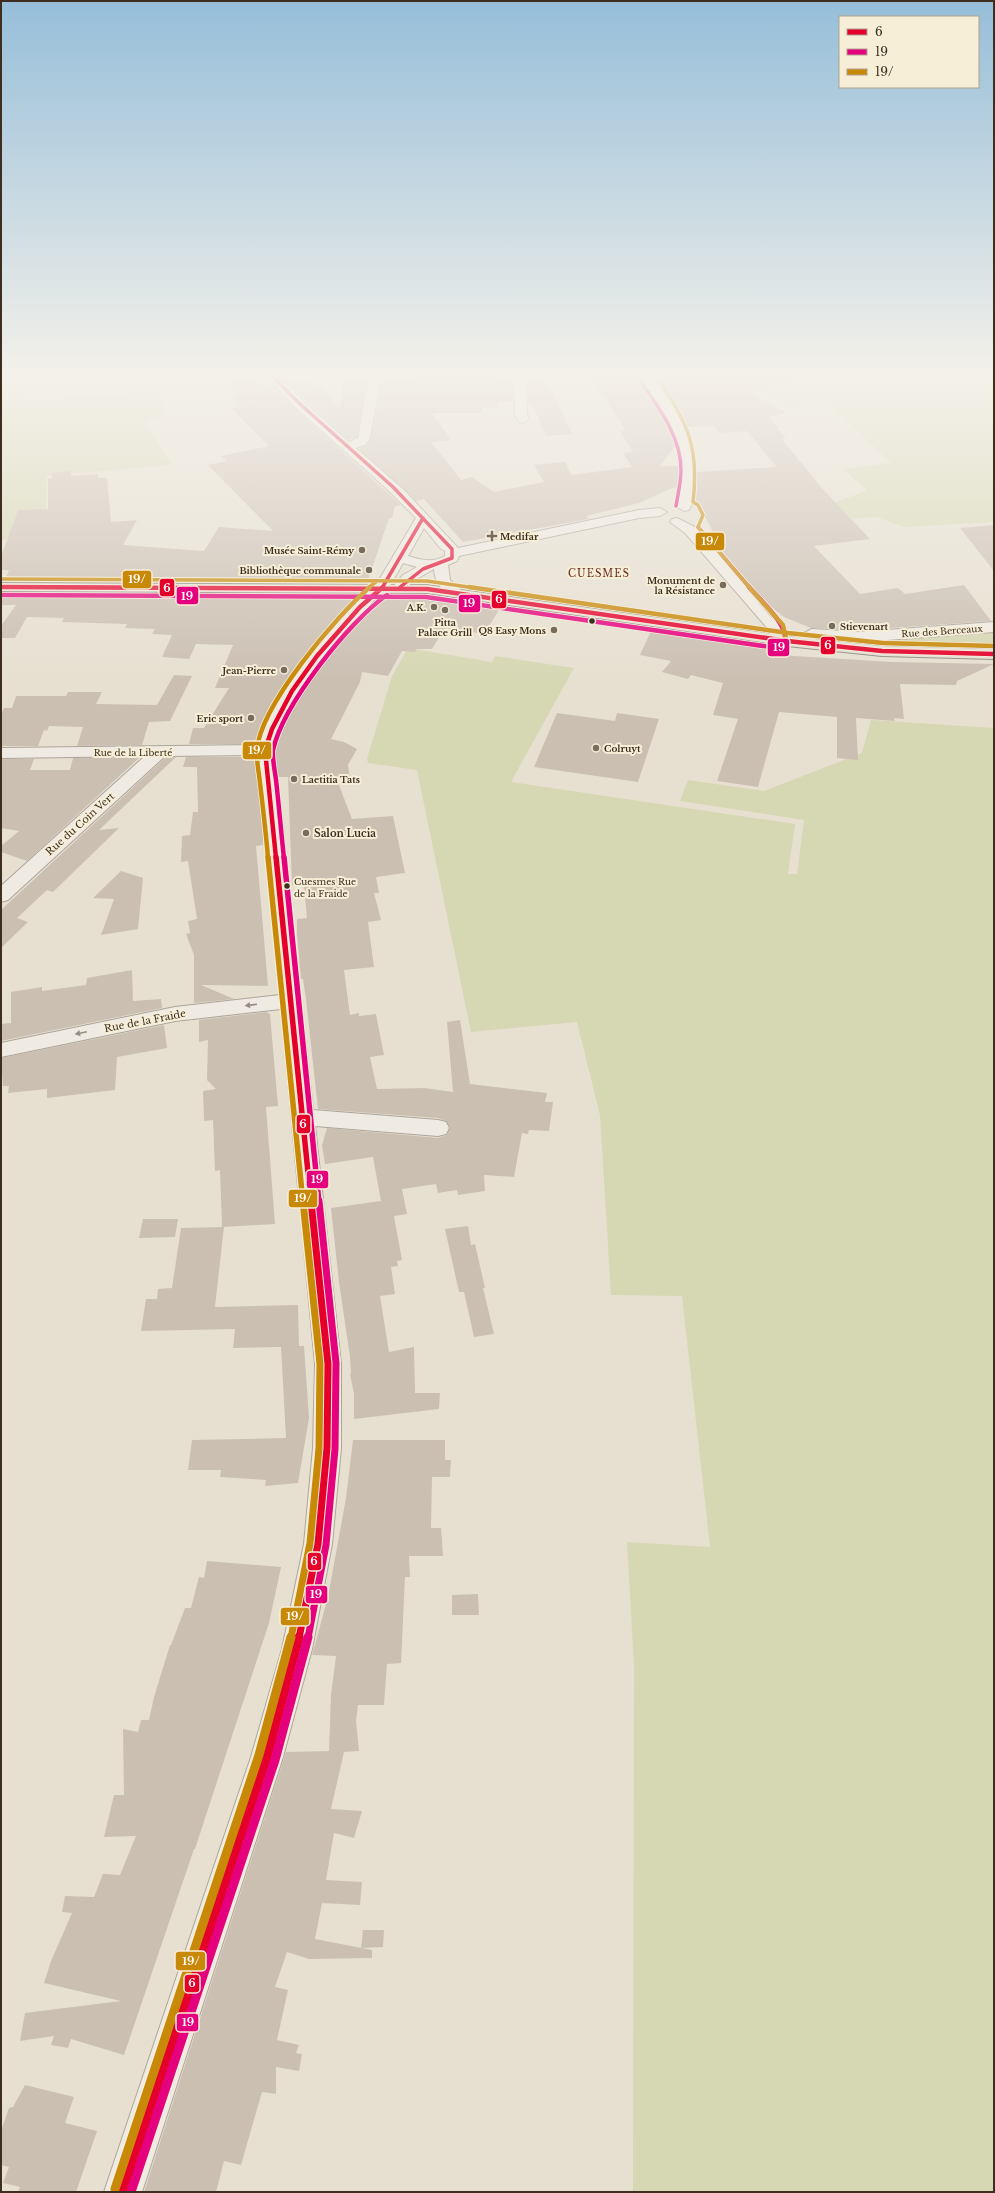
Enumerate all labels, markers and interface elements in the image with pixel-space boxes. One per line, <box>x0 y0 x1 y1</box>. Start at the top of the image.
legend <box>839 16 979 88</box>
text: 6 <box>875 24 883 39</box>
text: 19 <box>875 44 888 59</box>
text: 19/ <box>875 64 894 79</box>
marker: Medifar <box>487 531 497 541</box>
place label: Medifar <box>500 531 539 542</box>
line badge: 19/ <box>695 532 725 551</box>
text: 19/ <box>701 534 719 548</box>
place label: Musée Saint-Rémy <box>264 545 354 556</box>
marker: Musée Saint-Rémy <box>357 545 367 555</box>
place label: Bibliothèque communale <box>239 565 361 576</box>
marker: Bibliothèque communale <box>364 565 374 575</box>
district label: CUESMES <box>568 567 630 580</box>
line badge: 19/ <box>122 570 152 589</box>
text: 19/ <box>128 572 146 586</box>
place label: Monument de la Résistance <box>647 575 715 596</box>
line badge: 6 <box>159 578 175 597</box>
marker: Monument de la Résistance <box>718 580 728 590</box>
text: 6 <box>163 581 171 595</box>
line badge: 19 <box>176 586 199 605</box>
text: 19 <box>181 589 193 603</box>
line badge: 6 <box>491 590 507 609</box>
text: 6 <box>495 592 503 606</box>
line badge: 19 <box>458 594 481 613</box>
text: 19 <box>463 596 475 610</box>
place label: A.K. <box>406 602 426 613</box>
marker: A.K. <box>429 602 439 612</box>
marker: Pitta Palace Grill <box>440 605 450 615</box>
unlabelled marker <box>587 616 597 626</box>
place label: Pitta Palace Grill <box>418 617 472 638</box>
marker: Stievenart <box>827 621 837 631</box>
place label: Stievenart <box>840 621 889 632</box>
street label: Rue des Berceaux <box>901 623 984 639</box>
place label: Q8 Easy Mons <box>479 625 546 636</box>
marker: Q8 Easy Mons <box>549 625 559 635</box>
line badge: 6 <box>820 636 836 655</box>
line badge: 19 <box>767 638 790 657</box>
text: 6 <box>824 638 832 652</box>
text: 19 <box>773 640 785 654</box>
place label: Jean-Pierre <box>220 665 276 676</box>
marker: Jean-Pierre <box>279 665 289 675</box>
place label: Eric sport <box>197 713 244 724</box>
marker: Eric sport <box>246 713 256 723</box>
line badge: 19/ <box>242 741 272 760</box>
text: 19/ <box>248 743 266 757</box>
marker: Colruyt <box>591 743 601 753</box>
place label: Colruyt <box>604 743 641 754</box>
street label: Rue de la Liberté <box>94 747 172 758</box>
marker: Laetitia Tats <box>289 774 299 784</box>
place label: Laetitia Tats <box>302 774 360 785</box>
street label: Rue du Coin Vert <box>43 790 117 858</box>
place label: Salon Lucia <box>314 827 376 840</box>
marker: Salon Lucia <box>301 828 311 838</box>
place label: Cuesmes Rue de la Fraide <box>294 876 356 899</box>
marker: Cuesmes Rue de la Fraide <box>282 881 292 891</box>
one-way arrow <box>245 1002 257 1008</box>
street label: Rue de la Fraide <box>103 1007 187 1035</box>
one-way arrow <box>75 1031 87 1037</box>
line badge: 6 <box>296 1114 311 1134</box>
text: 6 <box>299 1117 307 1131</box>
line badge: 19 <box>306 1170 329 1189</box>
text: 19 <box>311 1172 323 1186</box>
line badge: 19/ <box>288 1189 318 1208</box>
text: 19/ <box>294 1191 312 1205</box>
line badge: 6 <box>307 1552 322 1571</box>
text: 6 <box>310 1554 318 1568</box>
line badge: 19 <box>305 1585 328 1604</box>
text: 19 <box>310 1587 322 1601</box>
line badge: 19/ <box>280 1607 310 1626</box>
text: 19/ <box>286 1609 304 1623</box>
line badge: 19/ <box>175 1951 206 1971</box>
text: 19/ <box>182 1954 200 1968</box>
line badge: 6 <box>184 1974 200 1993</box>
text: 6 <box>188 1976 196 1990</box>
line badge: 19 <box>176 2013 199 2032</box>
text: 19 <box>182 2015 194 2029</box>

